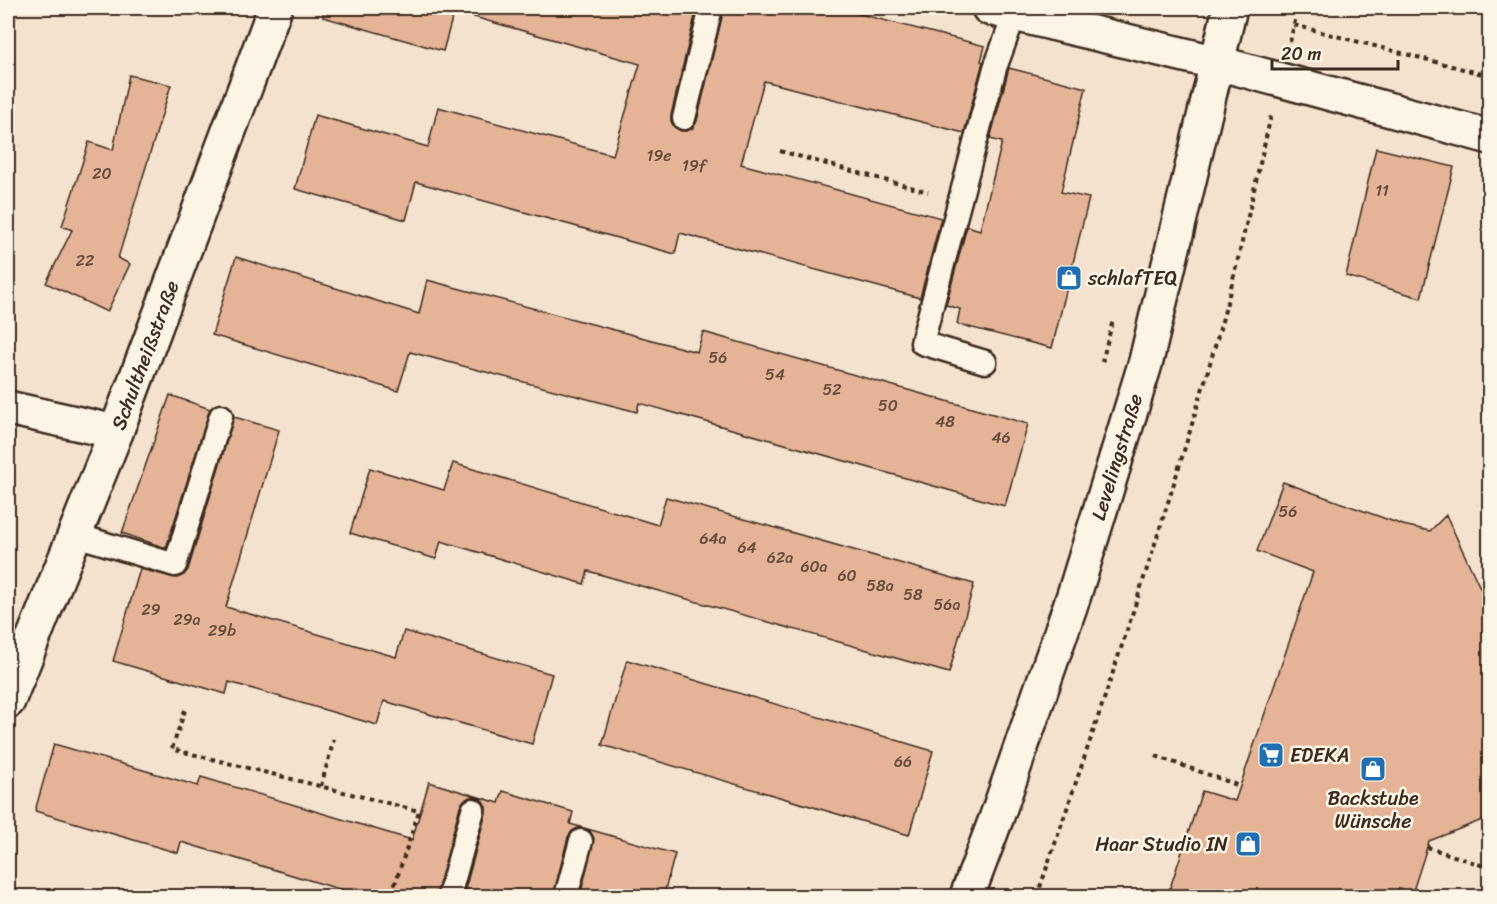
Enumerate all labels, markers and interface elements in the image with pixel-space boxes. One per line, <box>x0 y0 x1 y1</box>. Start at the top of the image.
scale bar <box>1272 33 1398 71</box>
text: 20 m <box>1281 38 1321 70</box>
house number: 19e <box>647 141 671 170</box>
house number: 19f <box>682 151 708 180</box>
house number: 20 <box>92 159 112 188</box>
house number: 11 <box>1375 176 1389 205</box>
house number: 22 <box>76 246 94 275</box>
place label: schlafTEQ <box>1087 261 1177 296</box>
shop icon: schlafTEQ <box>1054 263 1084 293</box>
street label: Schultheißstraße <box>101 275 189 435</box>
house number: 56 <box>709 343 727 372</box>
house number: 54 <box>765 360 785 389</box>
house number: 52 <box>822 375 842 404</box>
street label: Levelingstraße <box>1081 389 1153 525</box>
house number: 50 <box>878 391 898 420</box>
house number: 48 <box>935 407 955 436</box>
house number: 46 <box>991 423 1011 452</box>
house number: 56 <box>1279 497 1297 526</box>
house number: 64a <box>699 524 727 553</box>
house number: 64 <box>737 533 757 562</box>
house number: 62a <box>767 543 793 572</box>
house number: 60a <box>800 552 828 581</box>
house number: 60 <box>837 561 857 590</box>
house number: 58a <box>866 571 894 600</box>
house number: 58 <box>903 580 923 609</box>
house number: 56a <box>934 590 960 619</box>
house number: 29 <box>141 595 161 624</box>
house number: 29a <box>173 605 201 634</box>
house number: 29b <box>208 616 236 645</box>
place label: EDEKA <box>1290 738 1349 773</box>
supermarket icon: EDEKA <box>1256 740 1286 770</box>
house number: 66 <box>894 747 912 776</box>
shop icon: Backstube Wünsche <box>1358 754 1388 784</box>
place label: Backstube Wünsche <box>1327 781 1419 839</box>
place label: Haar Studio IN <box>1095 827 1228 862</box>
shop icon: Haar Studio IN <box>1233 829 1263 859</box>

